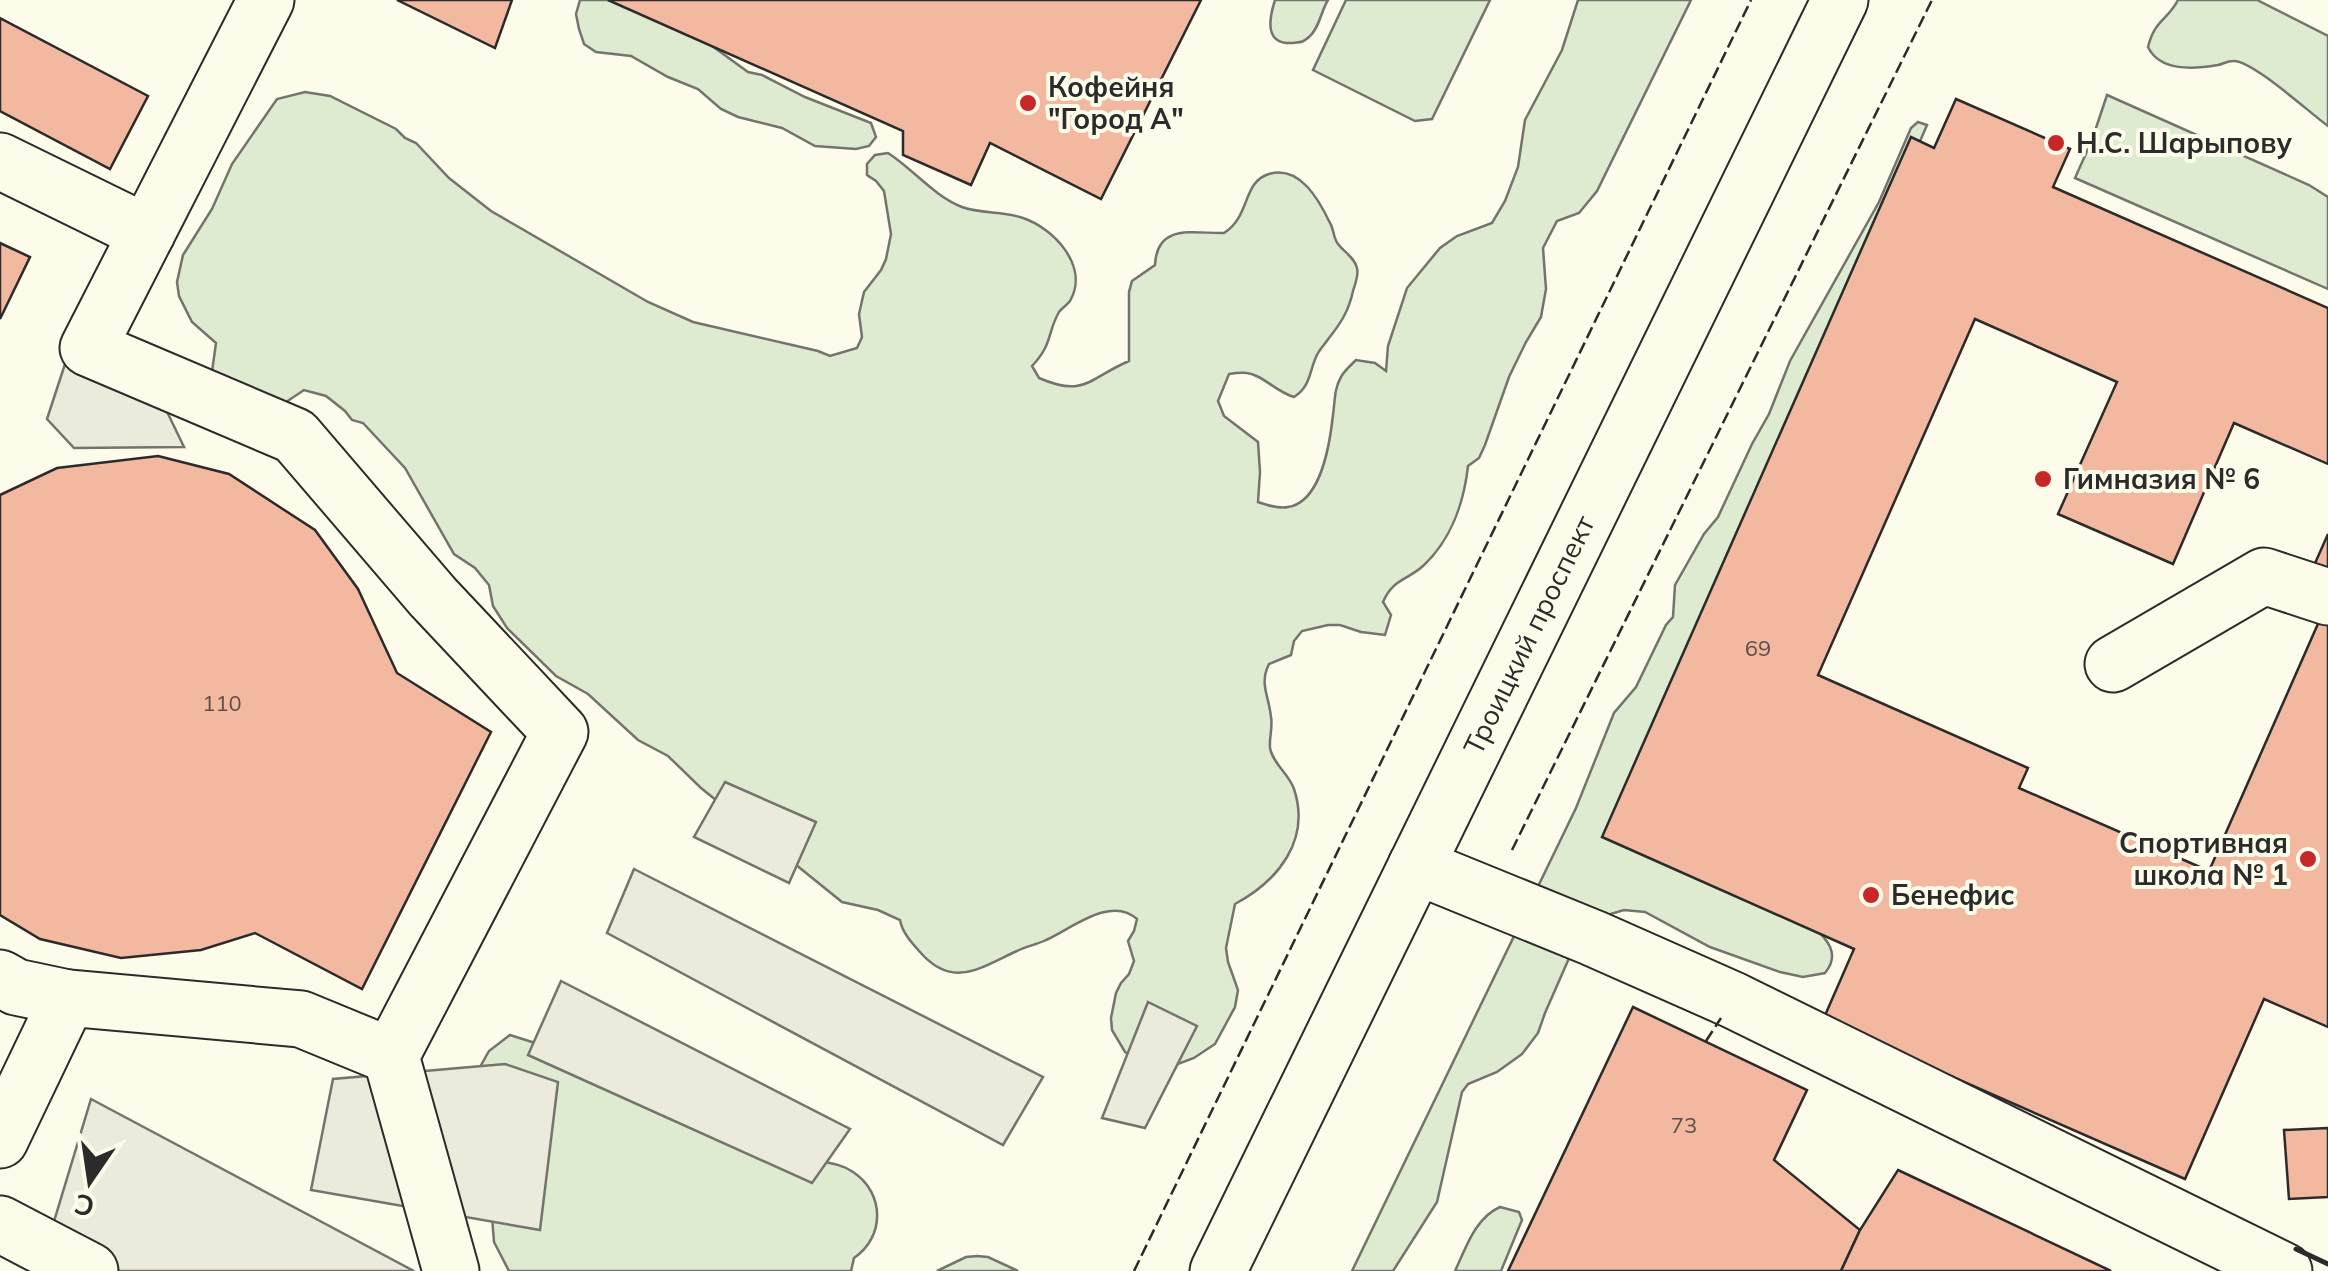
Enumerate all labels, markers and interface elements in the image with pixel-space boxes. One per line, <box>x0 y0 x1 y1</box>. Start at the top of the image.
place label: Кофейня "Город А" <box>1048 69 1184 136</box>
marker: Кофейня "Город А" <box>1017 92 1039 114</box>
place label: Н.С. Шарыпову <box>2076 125 2292 160</box>
marker: Н.С. Шарыпову <box>2045 132 2067 154</box>
place label: Гимназия № 6 <box>2063 461 2260 496</box>
marker: Гимназия № 6 <box>2032 468 2054 490</box>
street label: Троицкий проспект <box>1455 509 1602 760</box>
house number: 69 <box>1745 634 1771 662</box>
house number: 110 <box>202 689 242 717</box>
place label: Спортивная школа № 1 <box>2119 825 2288 892</box>
marker: Спортивная школа № 1 <box>2297 848 2319 870</box>
place label: Бенефис <box>1891 877 2015 912</box>
marker: Бенефис <box>1860 884 1882 906</box>
house number: 73 <box>1671 1111 1697 1139</box>
north arrow <box>40 1131 140 1231</box>
text: С <box>71 1187 98 1225</box>

